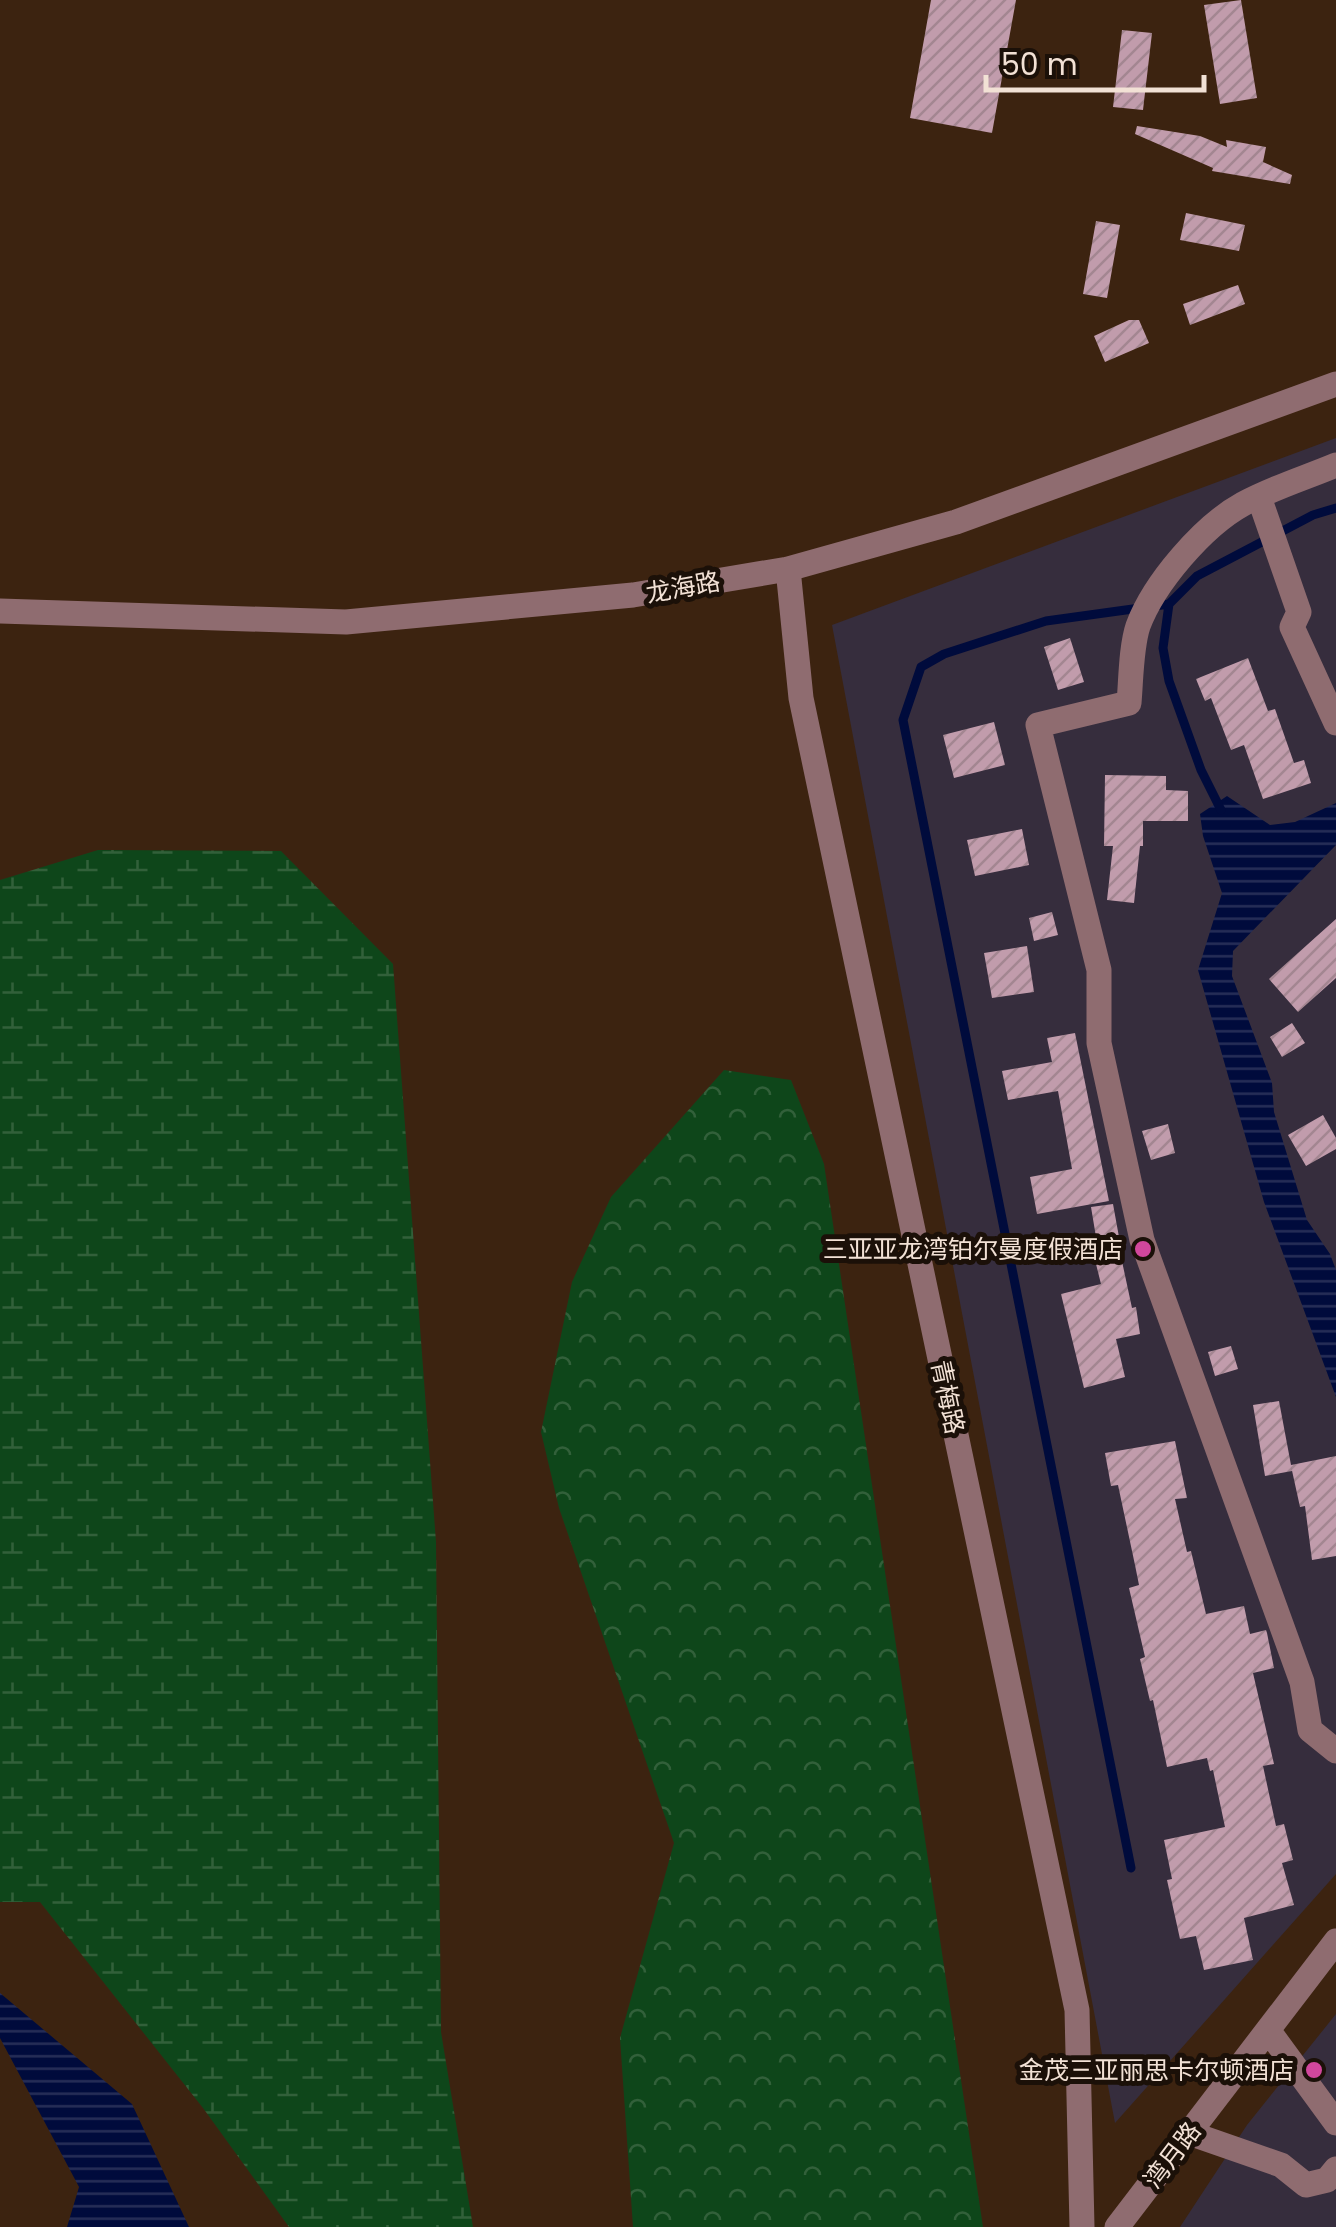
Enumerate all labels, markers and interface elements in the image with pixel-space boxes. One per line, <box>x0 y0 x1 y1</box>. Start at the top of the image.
scale bar <box>986 30 1204 92</box>
text: 50 m <box>1001 43 1078 86</box>
street label: 龙海路 <box>643 564 723 611</box>
place label: 三亚亚龙湾铂尔曼度假酒店 <box>823 1232 1123 1267</box>
marker: 三亚亚龙湾铂尔曼度假酒店 <box>1132 1238 1154 1260</box>
street label: 青梅路 <box>923 1357 972 1437</box>
place label: 金茂三亚丽思卡尔顿酒店 <box>1019 2053 1294 2088</box>
marker: 金茂三亚丽思卡尔顿酒店 <box>1303 2059 1325 2081</box>
street label: 湾月路 <box>1136 2115 1209 2196</box>

